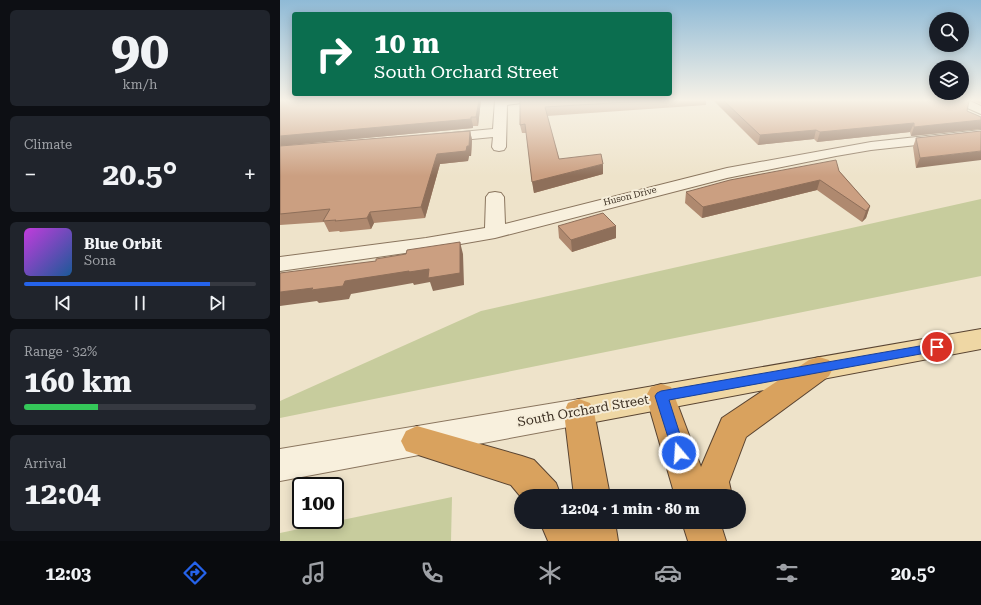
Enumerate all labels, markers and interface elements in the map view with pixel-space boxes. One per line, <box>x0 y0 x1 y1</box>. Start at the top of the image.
map controls <box>929 12 969 100</box>
button: search <box>929 12 969 52</box>
text: 90 <box>111 20 169 81</box>
text: 10 m <box>374 27 439 60</box>
icon: right <box>308 28 360 80</box>
button: layers <box>929 60 969 100</box>
text: South Orchard Street <box>374 61 559 82</box>
text: km/h <box>123 77 157 92</box>
text: Climate <box>24 137 72 152</box>
text: 20.5° <box>103 157 177 192</box>
text: − <box>24 162 36 187</box>
text: + <box>244 162 256 187</box>
street label: Huson Drive <box>602 185 658 207</box>
text: Blue Orbit <box>84 235 162 253</box>
text: Sona <box>84 253 116 268</box>
icon: previous <box>52 292 74 314</box>
icon: pause <box>129 292 151 314</box>
icon: next <box>206 292 228 314</box>
pin <box>920 330 954 364</box>
icon: arrive <box>926 336 948 358</box>
text: Range · 32% <box>24 344 97 359</box>
text: 160 km <box>24 364 132 399</box>
street label: South Orchard Street <box>516 392 650 429</box>
position arrow <box>658 432 700 474</box>
text: Arrival <box>24 456 66 471</box>
text: 12:04 <box>24 476 101 511</box>
speed limit sign: 100 <box>292 477 344 529</box>
text: 12:04 · 1 min · 80 m <box>560 500 700 518</box>
icon: directions <box>181 559 209 587</box>
icon: music <box>300 559 328 587</box>
icon: phone <box>418 559 446 587</box>
icon: climate <box>536 559 564 587</box>
icon: car <box>654 559 682 587</box>
icon: filters <box>773 559 801 587</box>
text: 12:03 <box>45 563 91 584</box>
text: 20.5° <box>891 563 936 584</box>

